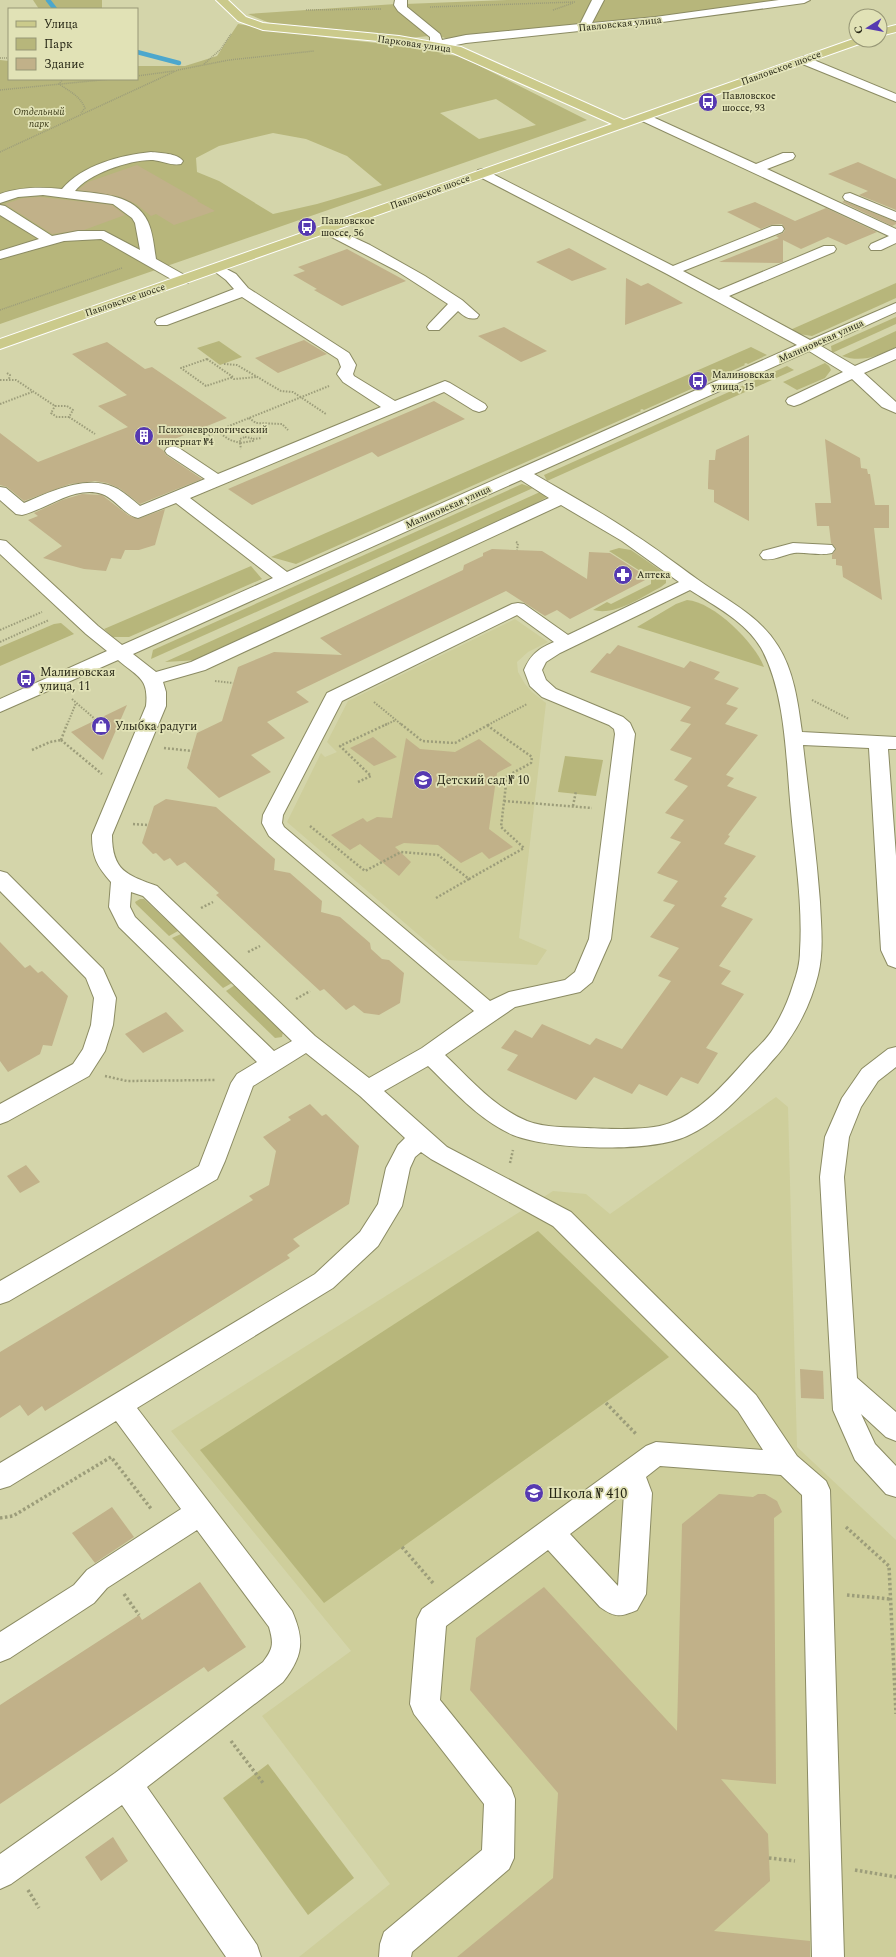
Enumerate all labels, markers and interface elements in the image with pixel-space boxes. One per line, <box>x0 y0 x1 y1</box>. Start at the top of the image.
legend <box>8 8 138 80</box>
north arrow <box>848 8 888 48</box>
street label: Павловская улица <box>578 12 662 36</box>
text: Улица <box>44 15 78 34</box>
text: С <box>850 24 868 35</box>
street label: Парковая улица <box>376 31 452 57</box>
text: Парк <box>44 35 73 54</box>
street label: Павловское шоссе <box>739 46 823 90</box>
text: Здание <box>44 55 84 74</box>
place label: Павловское шоссе, 93 <box>722 88 776 116</box>
bus stop icon: Павловское шоссе, 93 <box>697 91 719 113</box>
park label: Отдельный парк <box>13 104 65 132</box>
street label: Павловское шоссе <box>388 170 472 214</box>
place label: Павловское шоссе, 56 <box>321 213 375 241</box>
bus stop icon: Павловское шоссе, 56 <box>296 216 318 238</box>
street label: Павловское шоссе <box>83 279 168 321</box>
street label: Малиновская улица <box>776 315 866 367</box>
place label: Малиновская улица, 15 <box>711 367 775 395</box>
bus stop icon: Малиновская улица, 15 <box>687 370 709 392</box>
place label: Психоневрологический интернат №4 <box>158 422 268 450</box>
building icon: Психоневрологический интернат №4 <box>133 425 155 447</box>
street label: Малиновская улица <box>403 481 493 533</box>
pharmacy icon: Аптека <box>612 564 634 586</box>
place label: Аптека <box>637 567 671 583</box>
place label: Малиновская улица, 11 <box>39 663 115 696</box>
bus stop icon: Малиновская улица, 11 <box>15 668 37 690</box>
shop icon: Улыбка радуги <box>90 715 112 737</box>
place label: Улыбка радуги <box>115 717 197 736</box>
school or university icon: Детский сад № 10 <box>412 769 434 791</box>
place label: Детский сад № 10 <box>437 771 529 790</box>
school or university icon: Школа № 410 <box>523 1482 545 1504</box>
place label: Школа № 410 <box>548 1483 627 1504</box>

